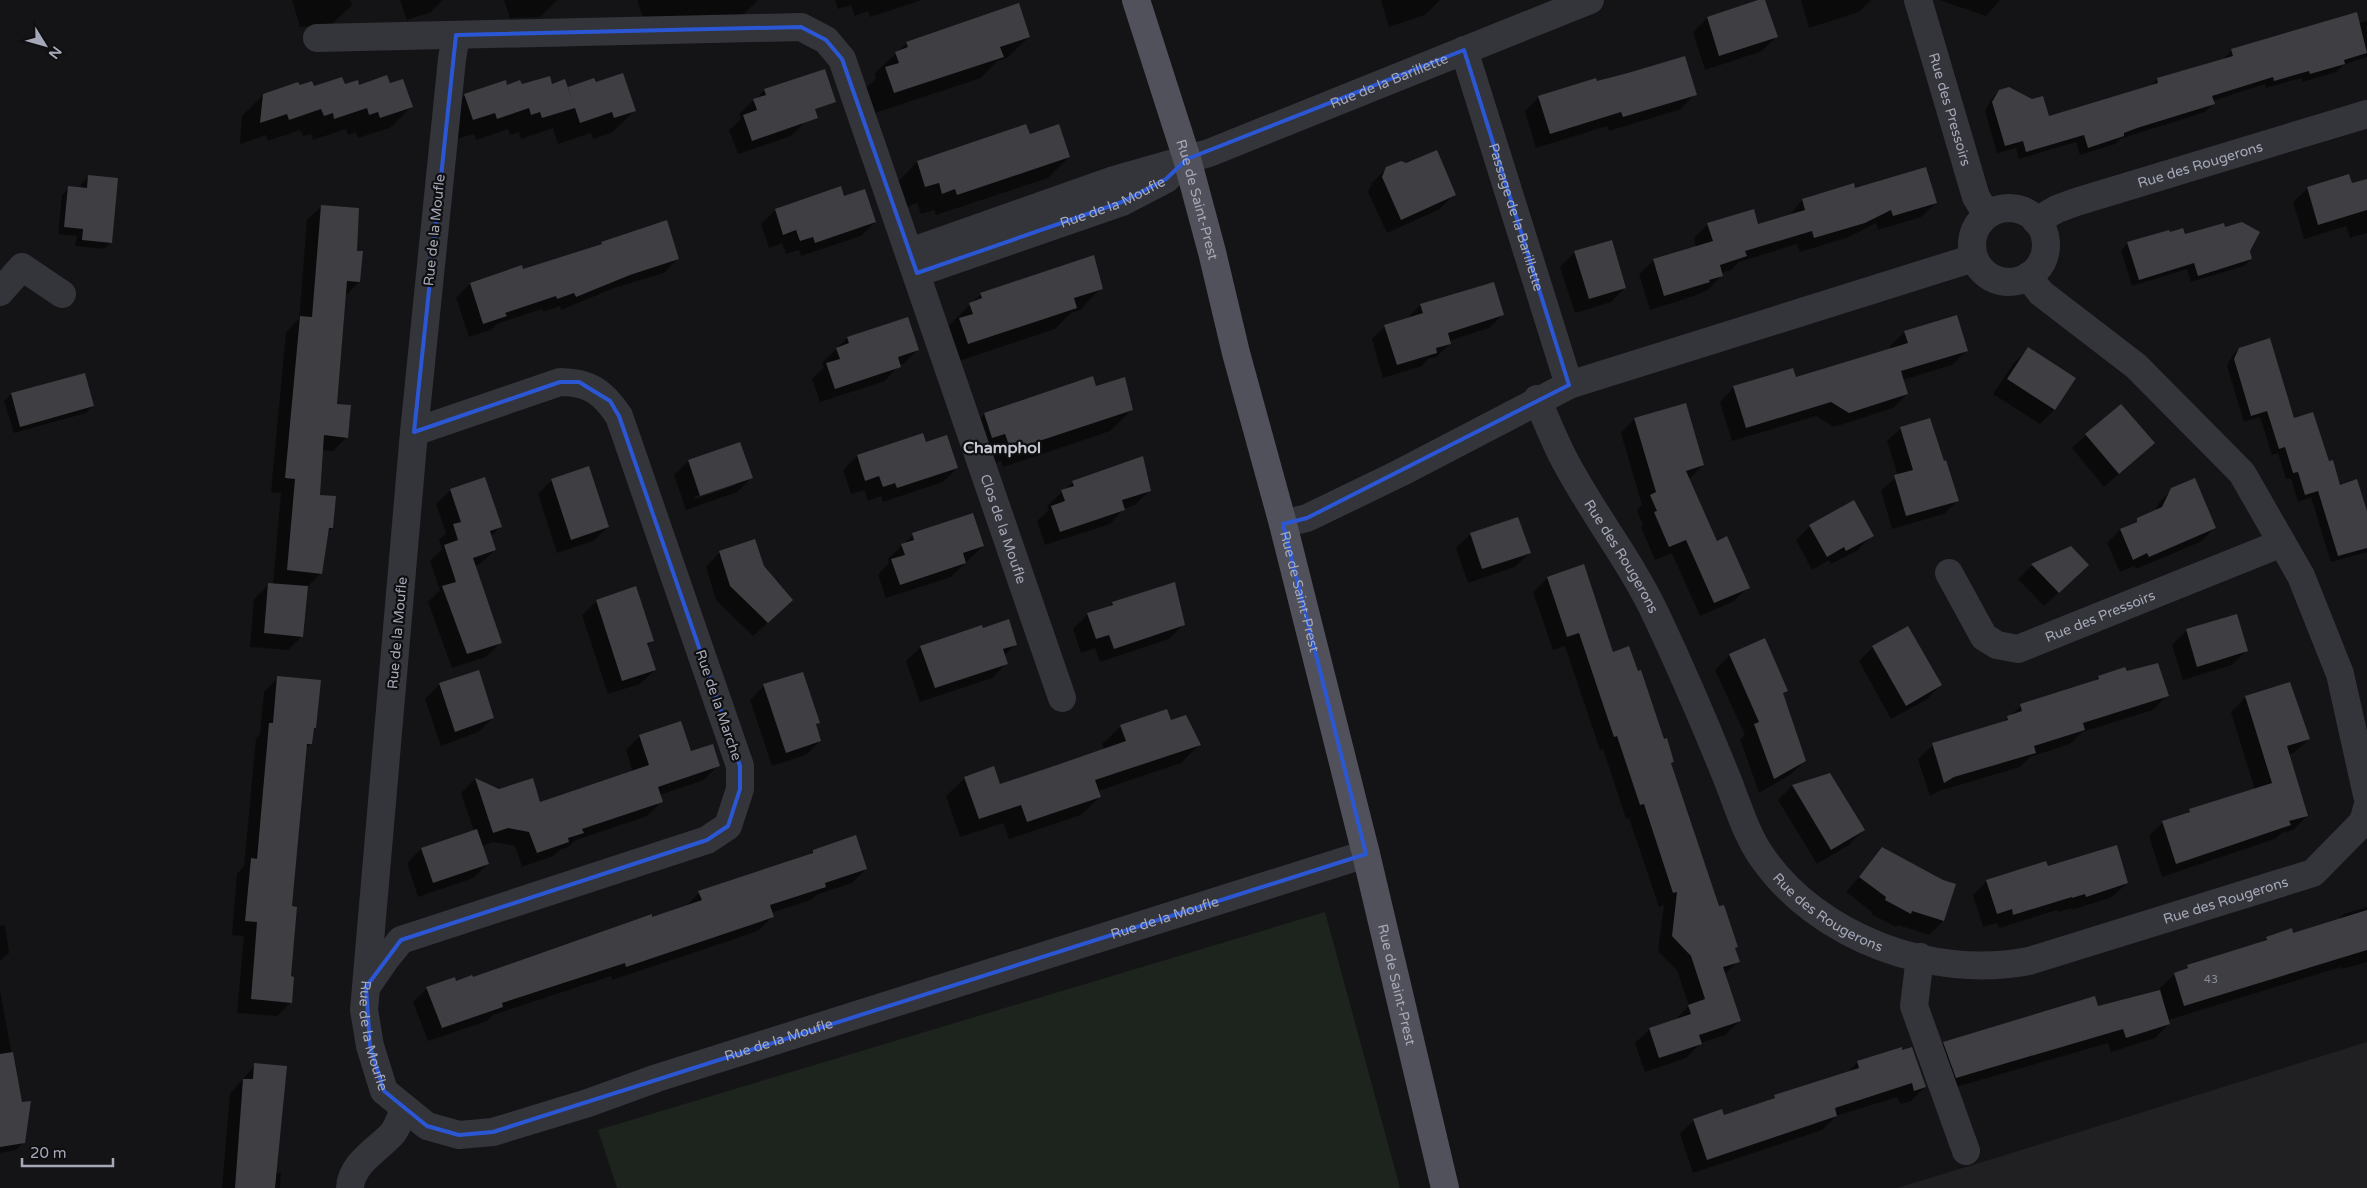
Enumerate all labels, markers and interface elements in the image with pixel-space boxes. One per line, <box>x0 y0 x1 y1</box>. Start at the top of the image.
north arrow <box>20 20 70 70</box>
text: N <box>45 43 65 62</box>
street label: Rue de la Barillette <box>1328 50 1451 112</box>
street label: Rue des Pressoirs <box>1925 51 1974 168</box>
street label: Rue de Saint-Prest <box>1172 137 1222 262</box>
street label: Rue des Rougerons <box>2136 138 2265 192</box>
street label: Passage de la Barillette <box>1485 141 1547 293</box>
street label: Rue de la Moufle <box>420 173 449 287</box>
street label: Rue de la Moufle <box>1058 173 1168 232</box>
district label: Champhol <box>963 438 1041 458</box>
street label: Clos de la Moufle <box>977 472 1030 586</box>
street label: Rue des Rougerons <box>1580 497 1662 616</box>
street label: Rue de Saint-Prest <box>1276 529 1323 655</box>
street label: Rue de la Moufle <box>384 576 411 690</box>
street label: Rue des Pressoirs <box>2043 587 2158 646</box>
street label: Rue de la Marche <box>692 648 745 763</box>
street label: Rue des Rougerons <box>1769 870 1885 956</box>
street label: Rue des Rougerons <box>2161 873 2291 928</box>
street label: Rue de la Moufle <box>1109 893 1221 943</box>
street label: Rue de Saint-Prest <box>1374 922 1419 1048</box>
house number: 43 <box>2204 973 2218 986</box>
street label: Rue de la Moufle <box>355 980 391 1093</box>
street label: Rue de la Moufle <box>722 1015 835 1065</box>
scale bar <box>22 1136 114 1168</box>
text: 20 m <box>30 1144 67 1162</box>

